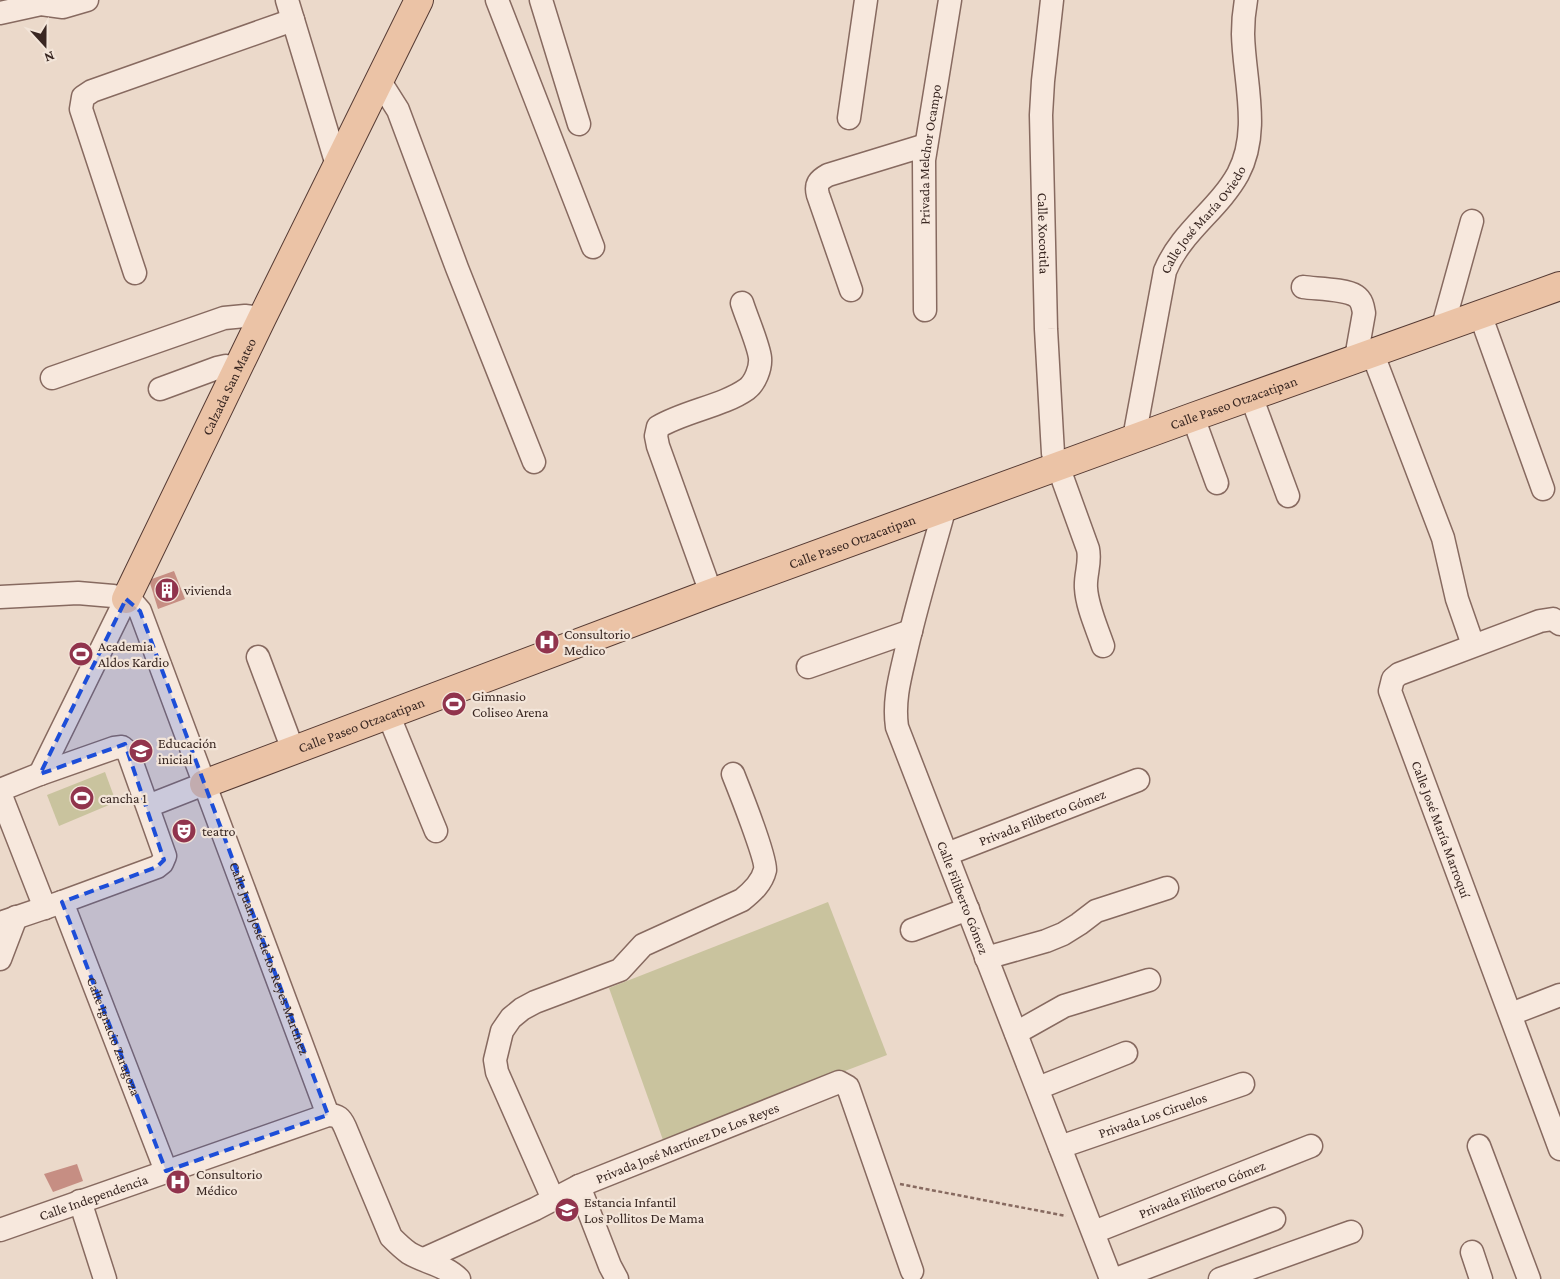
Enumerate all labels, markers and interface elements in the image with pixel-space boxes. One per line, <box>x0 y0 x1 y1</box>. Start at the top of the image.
north arrow <box>20 20 70 70</box>
text: N <box>42 48 57 66</box>
street label: Privada Melchor Ocampo <box>916 83 944 225</box>
street label: Calle José María Oviedo <box>1157 163 1249 276</box>
street label: Calle Xocotitla <box>1035 193 1053 275</box>
street label: Calzada San Mateo <box>198 335 259 438</box>
street label: Calle Paseo Otzacatipan <box>1168 372 1300 433</box>
street label: Calle Paseo Otzacatipan <box>787 511 918 572</box>
building icon: vivienda <box>154 577 180 603</box>
place label: vivienda <box>183 582 232 598</box>
place label: Consultorio Medico <box>564 626 630 658</box>
hospital icon: Consultorio Medico <box>534 629 560 655</box>
place label: Academia Aldos Kardio <box>98 638 169 670</box>
sports icon: Academia Aldos Kardio <box>68 641 94 667</box>
place label: Gimnasio Coliseo Arena <box>472 688 549 720</box>
sports icon: Gimnasio Coliseo Arena <box>441 691 467 717</box>
street label: Calle Paseo Otzacatipan <box>296 694 427 756</box>
place label: Educación inicial <box>158 735 217 767</box>
school or university icon: Educación inicial <box>128 738 154 764</box>
street label: Calle José María Marroquí <box>1409 758 1474 900</box>
sports icon: cancha 1 <box>69 785 95 811</box>
street label: Privada Filiberto Gómez <box>977 785 1108 849</box>
place label: cancha 1 <box>100 790 147 806</box>
theatre icon: teatro <box>171 818 197 844</box>
place label: teatro <box>202 823 235 839</box>
street label: Calle Filiberto Gómez <box>934 838 992 956</box>
street label: Calle Juan José de los Reyes Martínez <box>226 860 313 1057</box>
street label: Calle Ignacio Zaragoza <box>84 975 144 1098</box>
street label: Privada Los Ciruelos <box>1096 1089 1209 1141</box>
street label: Privada José Martínez De Los Reyes <box>593 1099 781 1187</box>
street label: Privada Filiberto Gómez <box>1136 1157 1267 1221</box>
place label: Consultorio Médico <box>196 1166 262 1198</box>
hospital icon: Consultorio Médico <box>165 1169 191 1195</box>
street label: Calle Independencia <box>37 1171 150 1224</box>
place label: Estancia Infantil Los Pollitos De Mama <box>584 1194 705 1226</box>
school or university icon: Estancia Infantil Los Pollitos De Mama <box>554 1197 580 1223</box>

